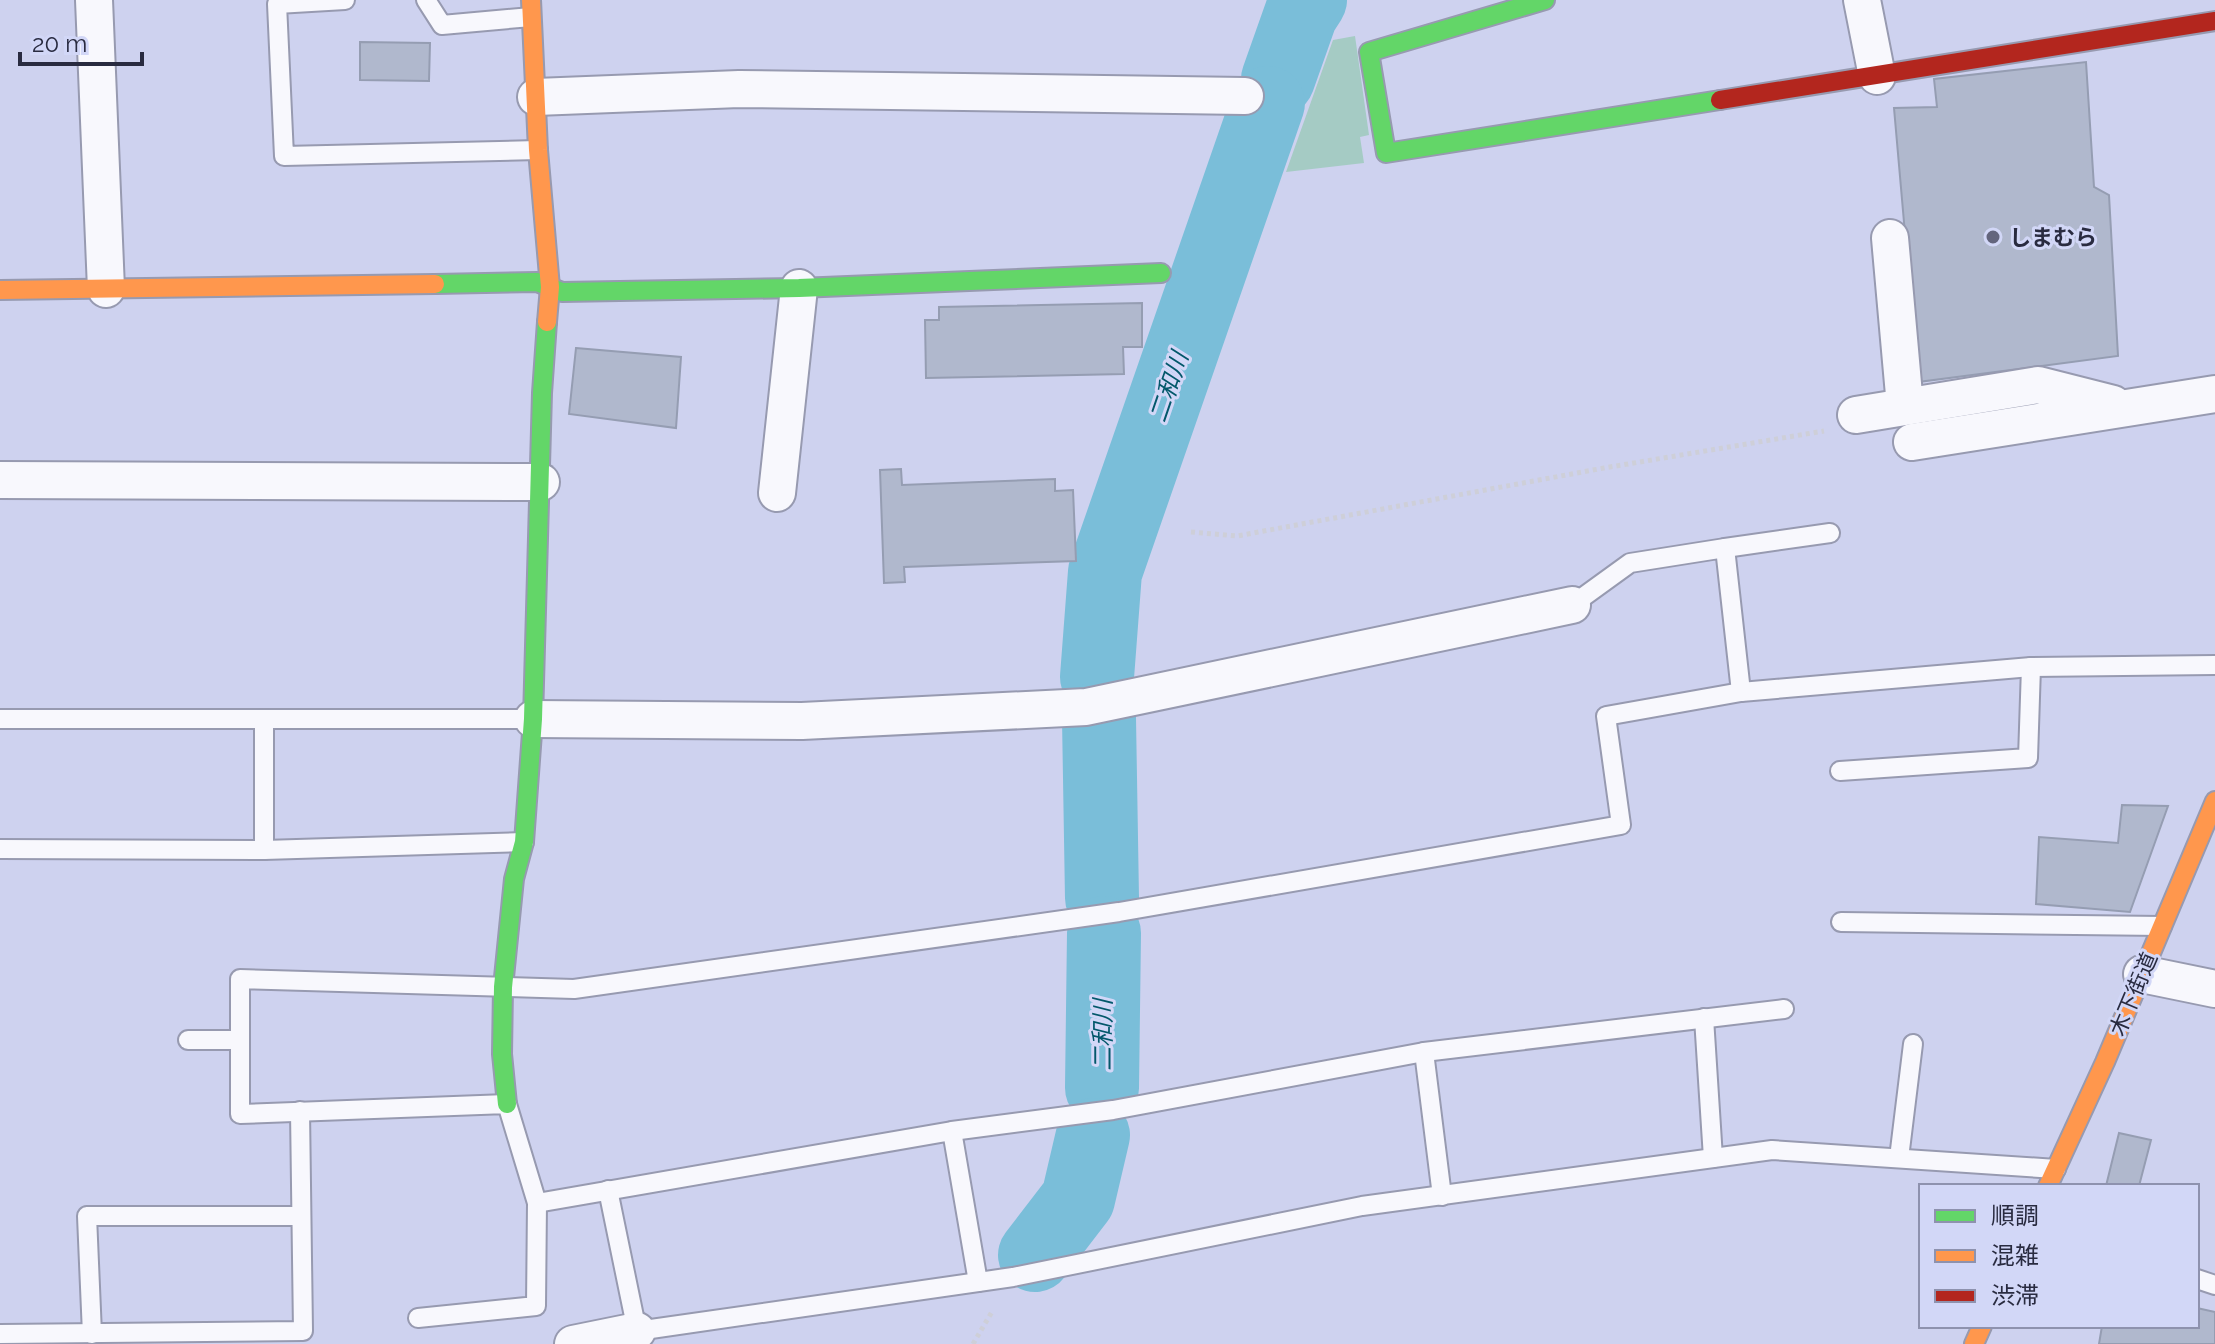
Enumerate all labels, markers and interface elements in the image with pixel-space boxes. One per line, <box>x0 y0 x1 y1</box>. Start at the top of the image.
scale bar <box>20 16 142 66</box>
text: 20 m <box>32 29 87 58</box>
place label: しまむら <box>2009 224 2097 250</box>
marker: しまむら <box>1984 228 2002 246</box>
water label: 二和川 <box>1143 345 1195 426</box>
street label: 木下街道 <box>2104 948 2162 1040</box>
water label: 二和川 <box>1088 996 1117 1071</box>
legend <box>1919 1184 2199 1328</box>
text: 順調 <box>1991 1201 2039 1230</box>
text: 混雑 <box>1991 1241 2039 1270</box>
text: 渋滞 <box>1991 1281 2039 1310</box>

